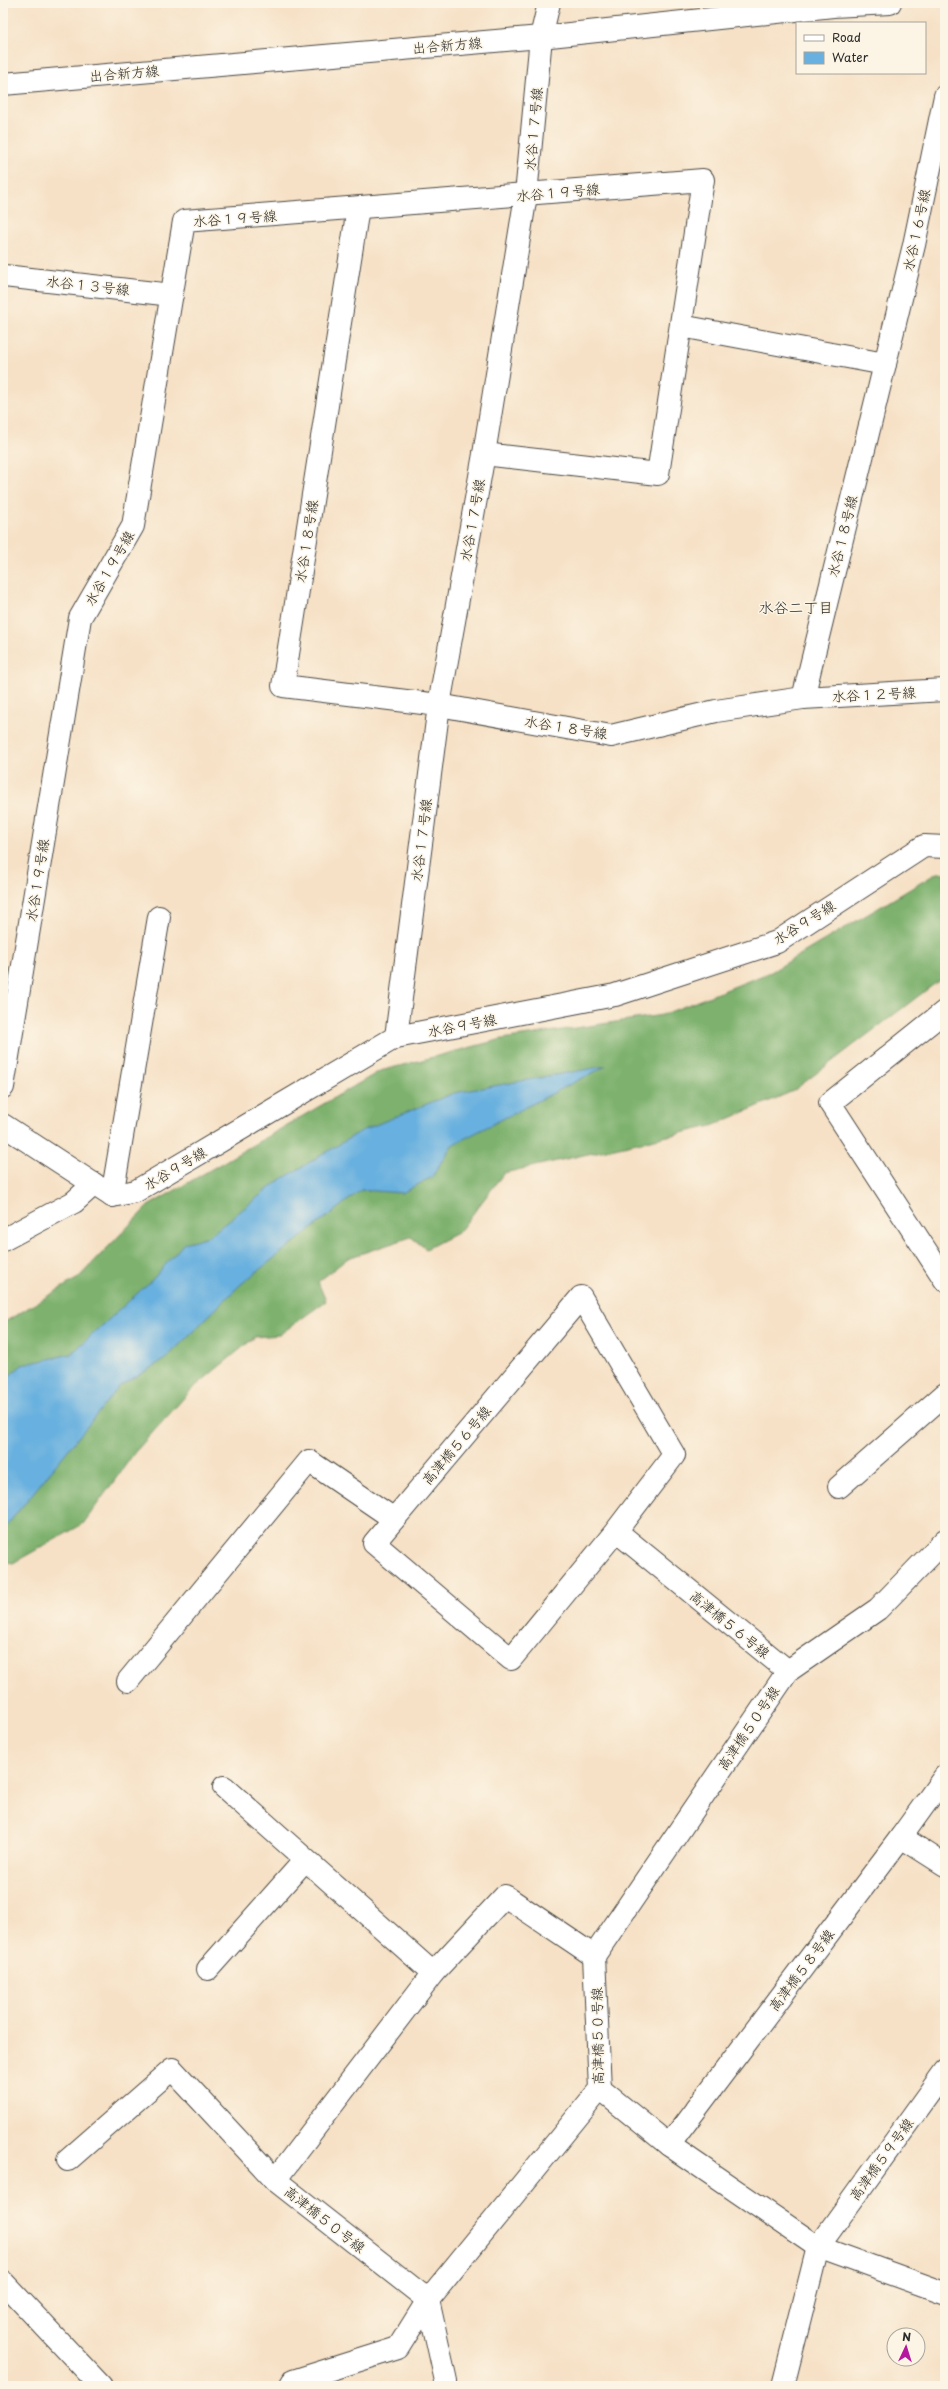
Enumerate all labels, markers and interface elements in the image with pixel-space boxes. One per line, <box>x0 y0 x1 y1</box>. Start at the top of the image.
legend <box>796 22 926 74</box>
text: Road <box>832 28 861 46</box>
street label: 出合新方線 <box>411 31 483 59</box>
text: Water <box>832 48 869 66</box>
street label: 出合新方線 <box>88 59 160 87</box>
street label: 水谷１７号線 <box>519 86 547 172</box>
street label: 水谷１９号線 <box>515 178 601 206</box>
street label: 水谷１６号線 <box>897 187 935 273</box>
street label: 水谷１９号線 <box>192 205 278 231</box>
street label: 水谷１３号線 <box>45 270 131 300</box>
street label: 水谷１７号線 <box>454 477 490 563</box>
street label: 水谷１８号線 <box>822 493 862 579</box>
street label: 水谷１８号線 <box>289 498 323 584</box>
street label: 水谷１９号線 <box>79 526 139 610</box>
district label: 水谷二丁目 <box>758 595 834 618</box>
street label: 水谷１２号線 <box>832 681 916 707</box>
street label: 水谷１８号線 <box>523 710 609 744</box>
street label: 水谷１７号線 <box>405 797 437 883</box>
street label: 水谷１９号線 <box>20 837 54 923</box>
street label: 水谷９号線 <box>769 895 839 949</box>
street label: 水谷９号線 <box>426 1008 498 1042</box>
street label: 水谷９号線 <box>140 1141 210 1195</box>
street label: 高津橋５６号線 <box>416 1401 496 1489</box>
street label: 高津橋５６号線 <box>685 1585 775 1663</box>
street label: 高津橋５０号線 <box>712 1682 784 1774</box>
street label: 高津橋５８号線 <box>763 1925 839 2015</box>
street label: 高津橋５０号線 <box>586 1987 608 2085</box>
street label: 高津橋５９号線 <box>844 2113 918 2205</box>
street label: 高津橋５０号線 <box>280 2181 370 2257</box>
north arrow <box>886 2327 926 2367</box>
text: N <box>902 2328 912 2345</box>

